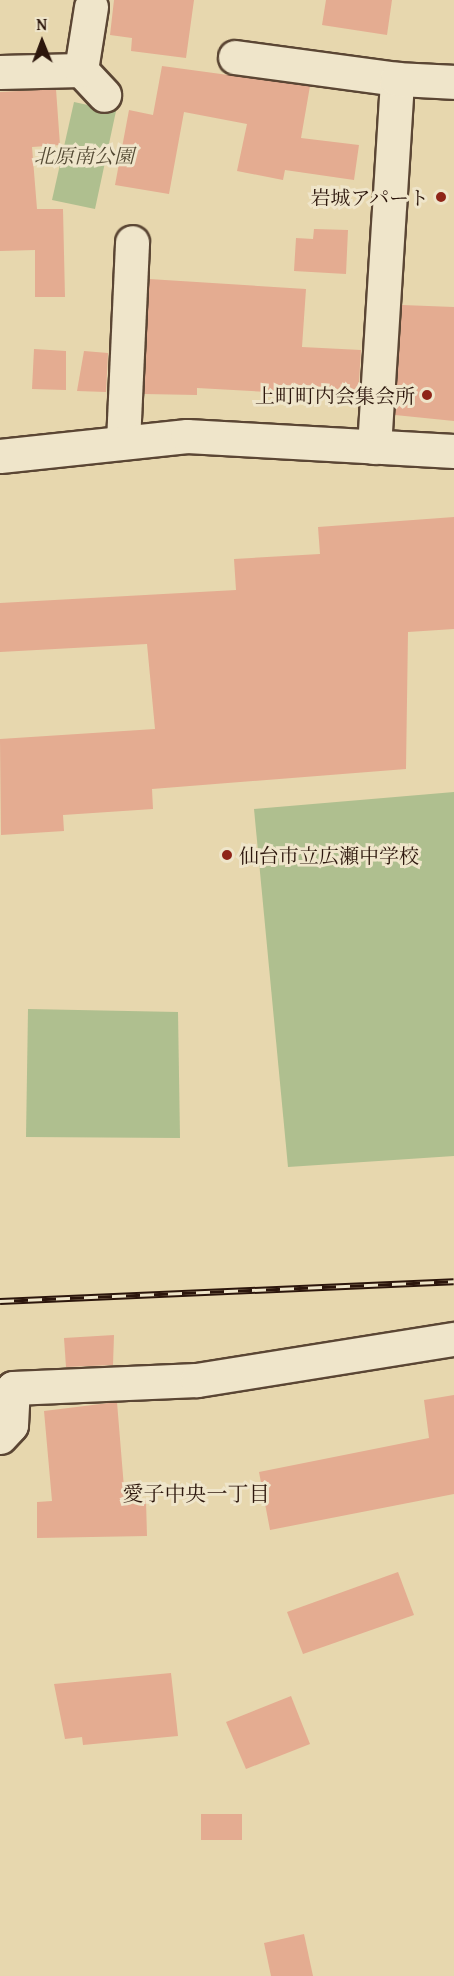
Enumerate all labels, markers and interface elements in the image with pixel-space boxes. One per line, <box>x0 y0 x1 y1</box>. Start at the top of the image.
north arrow <box>12 12 72 72</box>
text: N <box>36 12 47 36</box>
park label: 北原南公園 <box>34 143 134 167</box>
place label: 岩城アパート <box>309 185 429 209</box>
marker: 岩城アパート <box>434 190 448 204</box>
place label: 上町町内会集会所 <box>255 383 415 407</box>
marker: 上町町内会集会所 <box>420 388 434 402</box>
place label: 仙台市立広瀬中学校 <box>239 843 419 867</box>
marker: 仙台市立広瀬中学校 <box>220 848 234 862</box>
district label: 愛子中央一丁目 <box>123 1481 269 1507</box>

